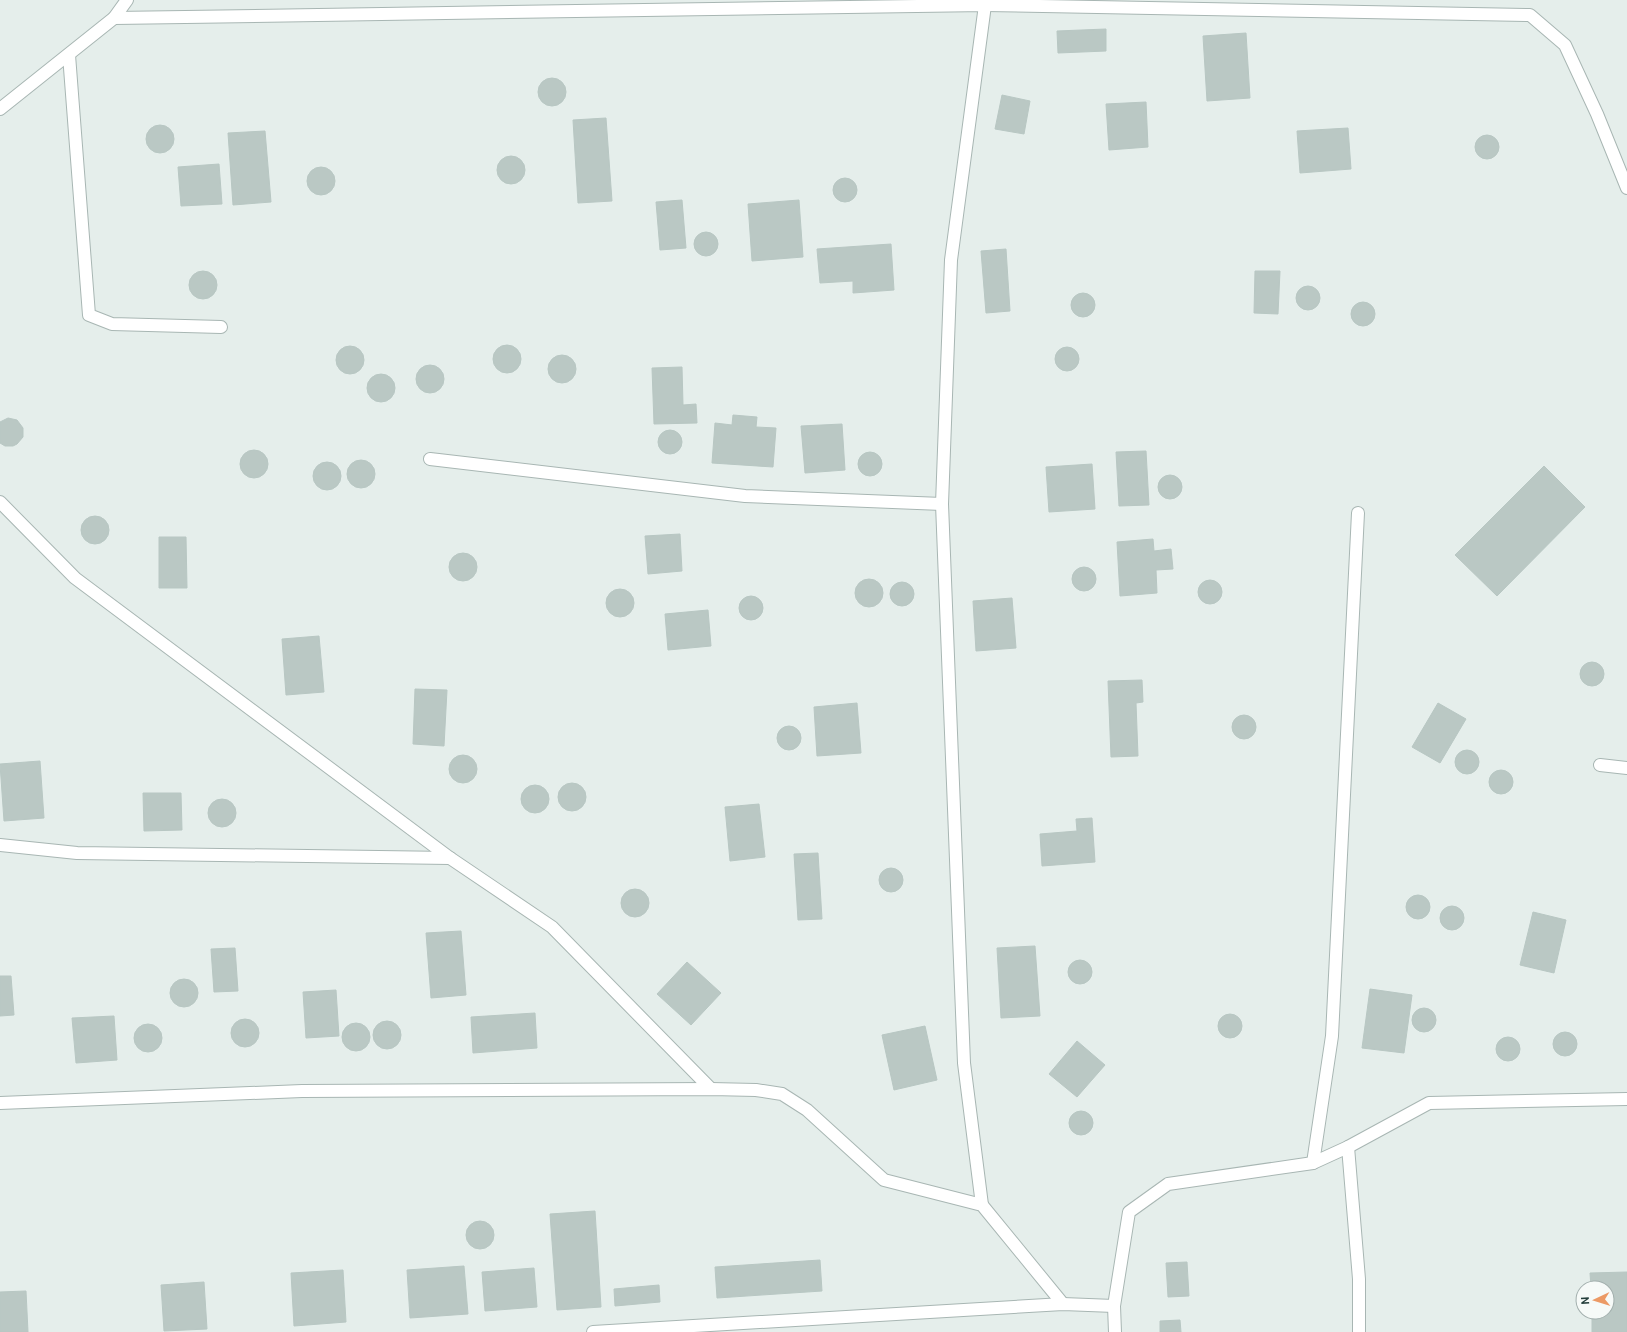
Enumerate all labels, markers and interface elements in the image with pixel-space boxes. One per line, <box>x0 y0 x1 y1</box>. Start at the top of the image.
north arrow <box>1575 1280 1615 1320</box>
text: N <box>1579 1296 1592 1305</box>

